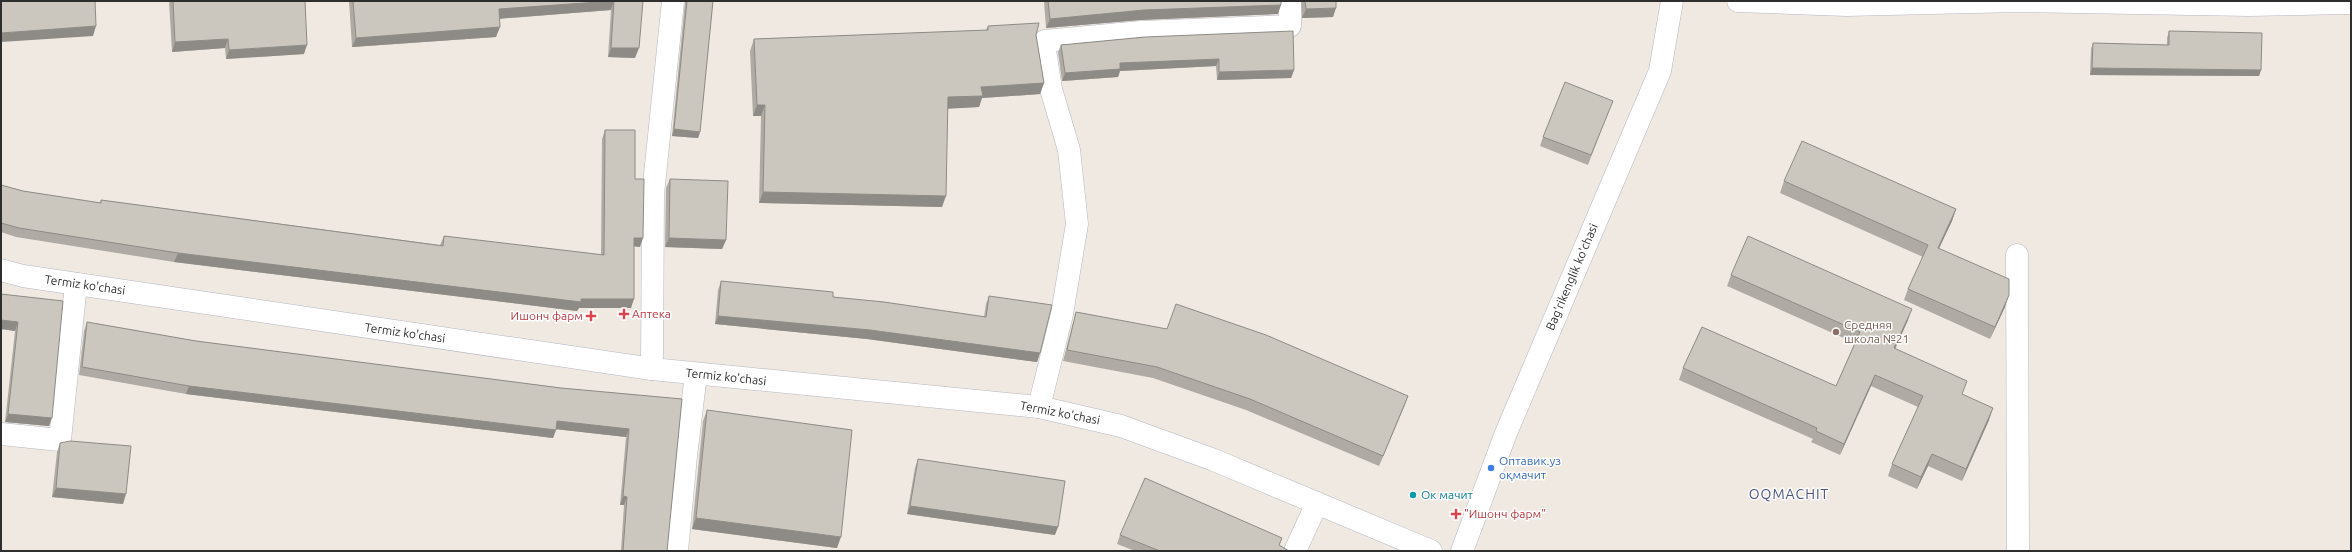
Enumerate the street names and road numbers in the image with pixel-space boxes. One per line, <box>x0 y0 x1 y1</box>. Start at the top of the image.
street label: Bag'rikenglik ko'chasi <box>1543 222 1600 332</box>
street label: Termiz ko'chasi <box>44 272 126 297</box>
street label: Termiz ko'chasi <box>364 320 446 345</box>
street label: Termiz ko'chasi <box>685 366 767 387</box>
street label: Termiz ko'chasi <box>1019 398 1101 427</box>

